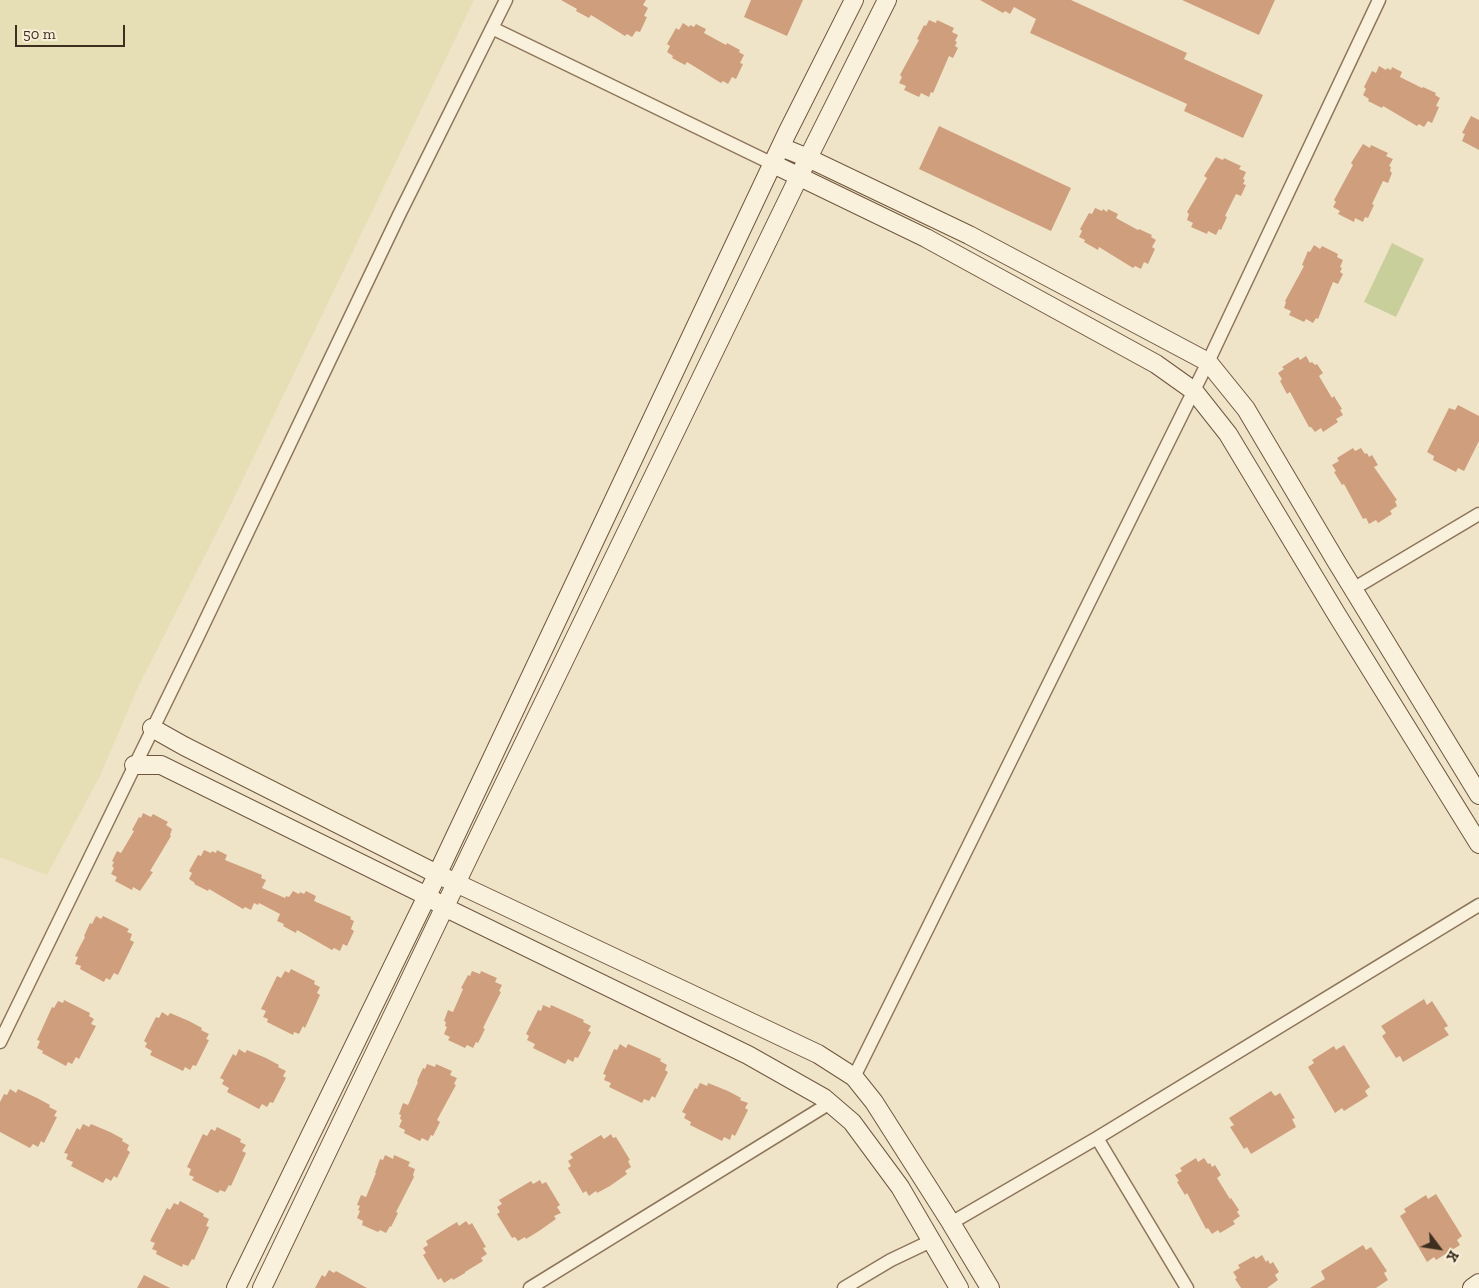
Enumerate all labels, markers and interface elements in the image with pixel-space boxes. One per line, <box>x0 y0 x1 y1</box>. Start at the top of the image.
scale bar <box>18 15 128 47</box>
text: 50 m <box>23 25 56 43</box>
north arrow <box>1414 1223 1464 1273</box>
text: K <box>1443 1248 1462 1264</box>

